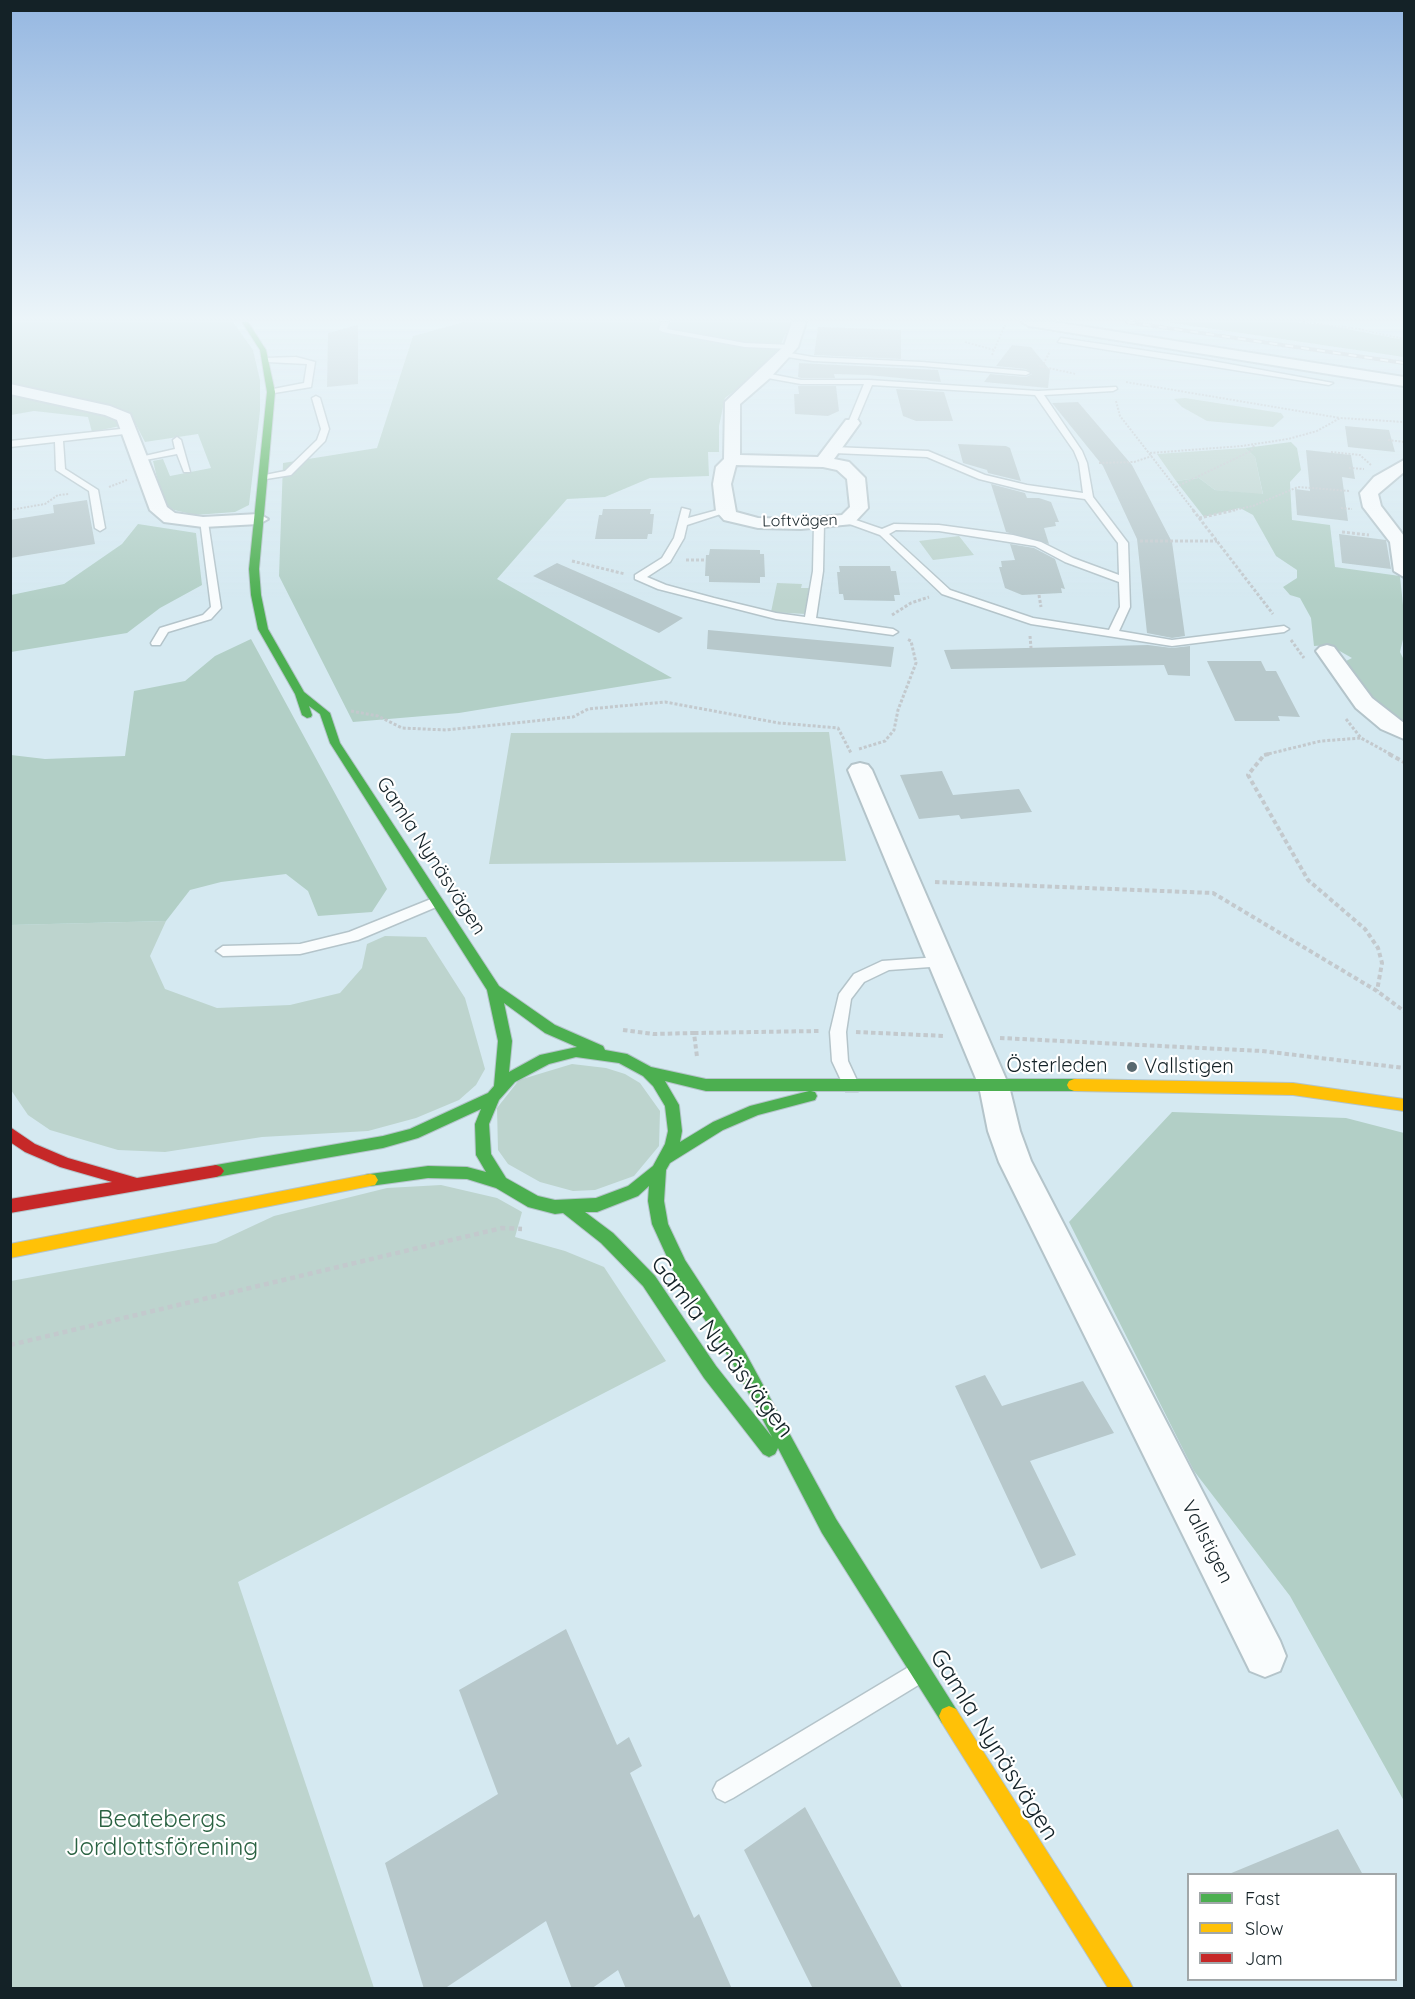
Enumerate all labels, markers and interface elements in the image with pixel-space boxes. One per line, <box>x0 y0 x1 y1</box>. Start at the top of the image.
street label: Loftvägen <box>762 511 838 531</box>
street label: Gamla Nynäsvägen <box>371 773 491 939</box>
street label: Österleden <box>1006 1054 1108 1078</box>
place label: Vallstigen <box>1144 1055 1234 1079</box>
marker: Vallstigen <box>1125 1060 1139 1074</box>
street label: Gamla Nynäsvägen <box>644 1251 800 1443</box>
street label: Vallstigen <box>1176 1497 1238 1587</box>
street label: Gamla Nynäsvägen <box>924 1644 1064 1846</box>
park label: Beatebergs Jordlottsförening <box>66 1806 258 1862</box>
legend <box>1187 1873 1397 1981</box>
text: Fast <box>1245 1887 1280 1910</box>
text: Slow <box>1245 1917 1283 1940</box>
text: Jam <box>1245 1947 1283 1970</box>

